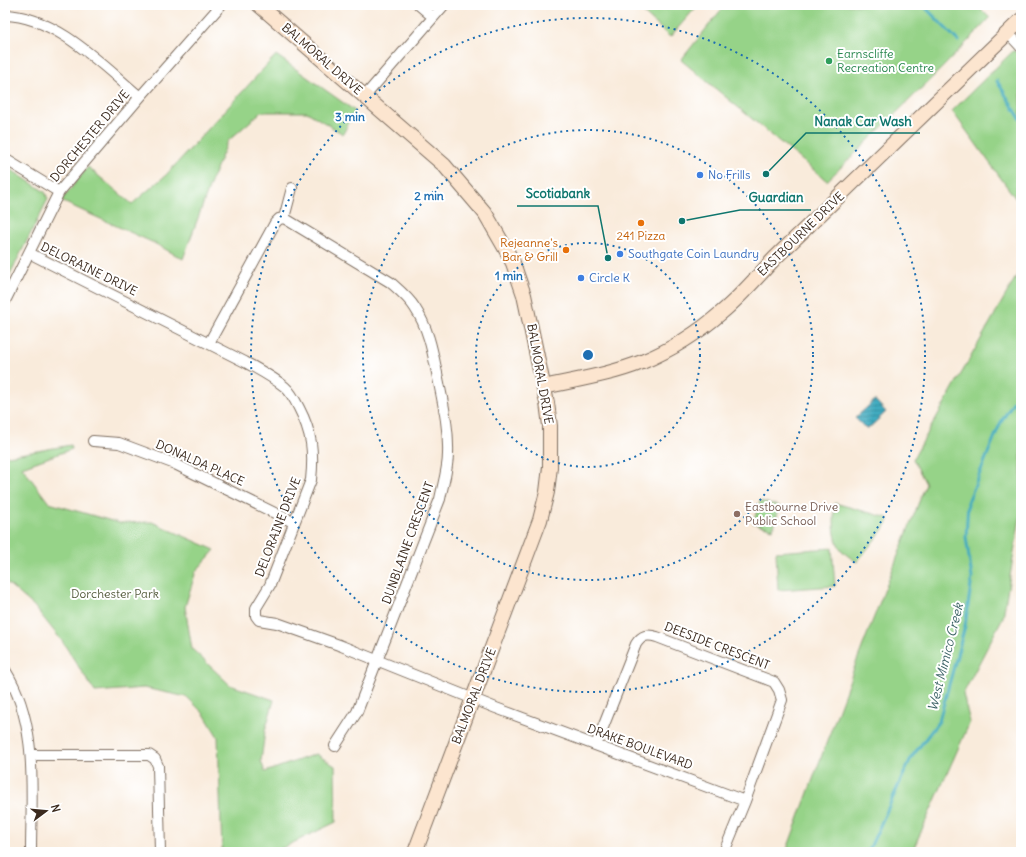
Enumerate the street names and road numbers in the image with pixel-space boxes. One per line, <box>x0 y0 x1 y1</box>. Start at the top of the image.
street label: BALMORAL DRIVE <box>279 20 366 98</box>
street label: DORCHESTER DRIVE <box>47 87 132 185</box>
street label: EASTBOURNE DRIVE <box>754 188 847 279</box>
street label: DELORAINE DRIVE <box>38 239 140 298</box>
street label: BALMORAL DRIVE <box>524 322 557 425</box>
street label: DONALDA PLACE <box>153 436 247 489</box>
street label: DELORAINE DRIVE <box>252 475 303 579</box>
street label: DUNBLAINE CRESCENT <box>378 480 437 606</box>
street label: DEESIDE CRESCENT <box>663 619 772 672</box>
street label: BALMORAL DRIVE <box>448 646 499 746</box>
street label: DRAKE BOULEVARD <box>585 720 695 773</box>

